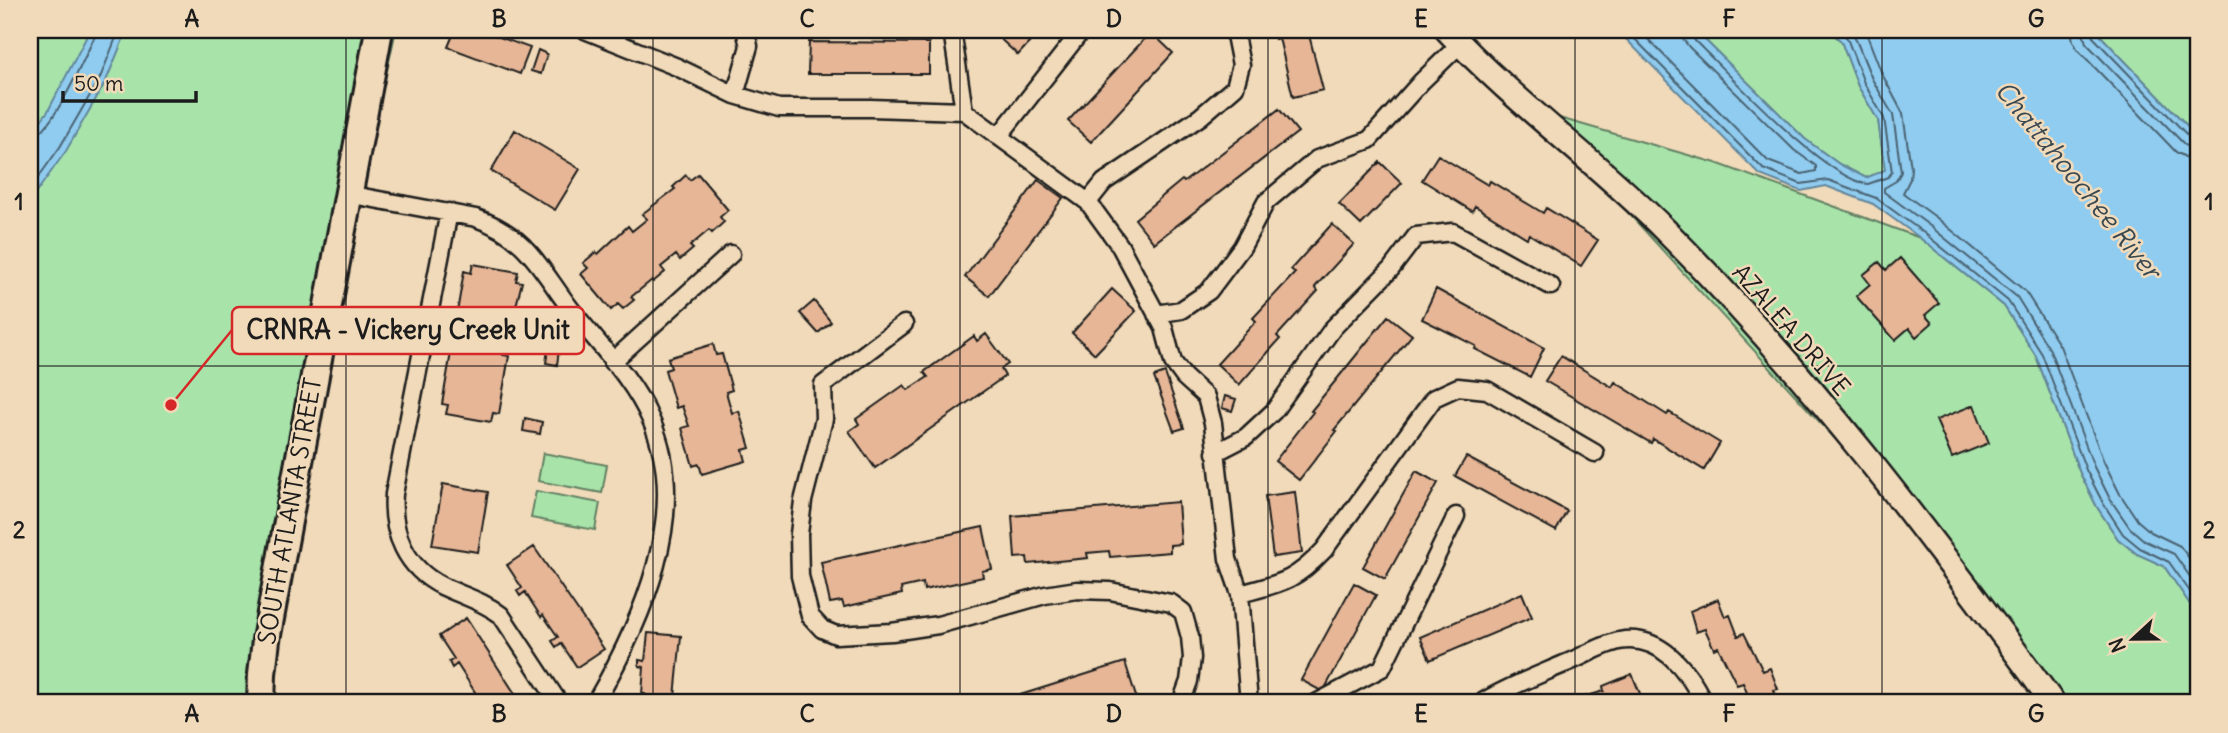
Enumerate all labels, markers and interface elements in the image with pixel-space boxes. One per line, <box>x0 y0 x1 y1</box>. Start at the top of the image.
text: A <box>185 4 200 33</box>
text: B <box>491 4 507 33</box>
text: C <box>799 4 815 33</box>
text: D <box>1106 4 1122 33</box>
text: E <box>1414 4 1428 33</box>
text: F <box>1722 4 1736 33</box>
text: G <box>2028 4 2044 33</box>
scale bar <box>63 60 196 104</box>
text: 50 m <box>74 70 123 97</box>
water label: Chattahoochee River <box>1988 74 2171 288</box>
text: 1 <box>14 187 24 216</box>
text: 1 <box>2204 187 2214 216</box>
street label: AZALEA DRIVE <box>1726 257 1857 401</box>
callout: CRNRA - Vickery Creek Unit <box>232 307 584 354</box>
text: CRNRA - Vickery Creek Unit <box>246 313 570 346</box>
street label: SOUTH ATLANTA STREET <box>251 375 327 646</box>
text: 2 <box>13 515 26 544</box>
text: 2 <box>2203 515 2216 544</box>
north arrow <box>2098 604 2168 674</box>
text: N <box>2104 635 2131 656</box>
text: A <box>185 699 200 728</box>
text: B <box>491 699 507 728</box>
text: C <box>799 699 815 728</box>
text: D <box>1106 699 1122 728</box>
text: E <box>1414 699 1428 728</box>
text: F <box>1722 699 1736 728</box>
text: G <box>2028 699 2044 728</box>

